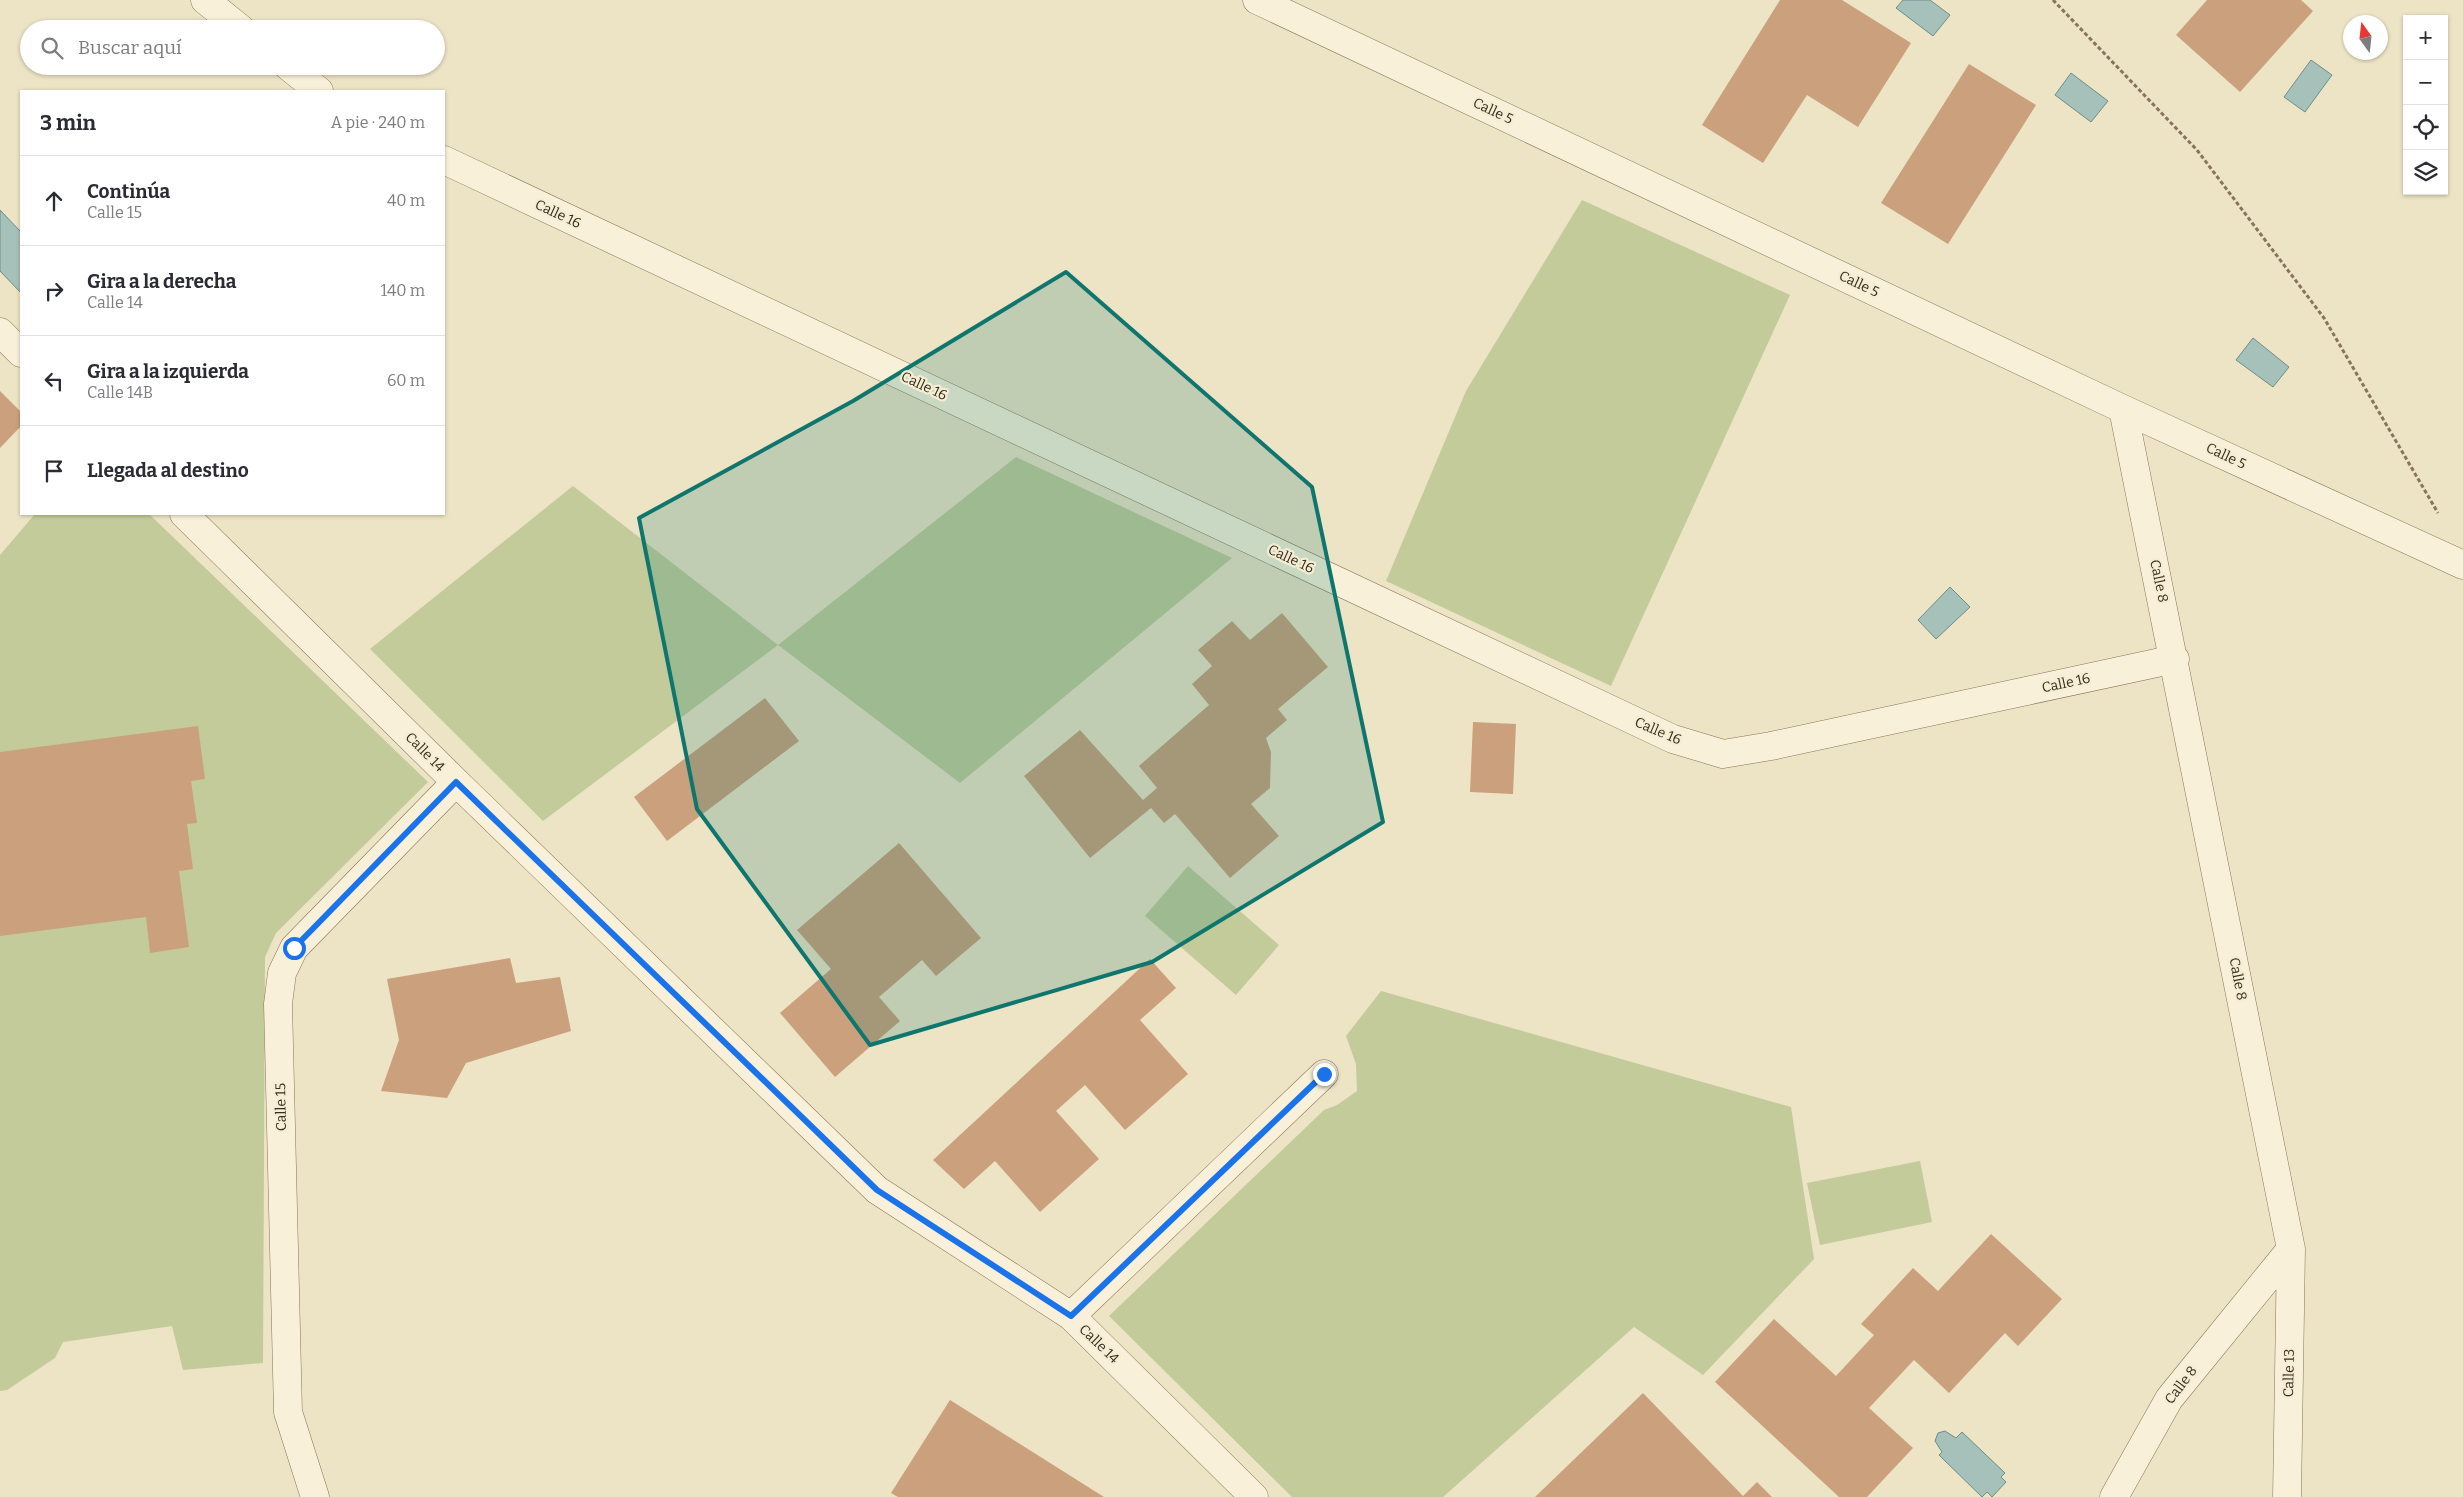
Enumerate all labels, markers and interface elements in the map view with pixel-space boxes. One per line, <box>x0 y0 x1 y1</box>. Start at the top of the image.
north arrow <box>2343 15 2388 60</box>
map controls <box>2403 15 2448 195</box>
button: + <box>2403 15 2448 60</box>
search box <box>20 20 445 75</box>
icon: search <box>38 34 66 62</box>
text: Buscar aquí <box>78 36 182 59</box>
button: − <box>2403 60 2448 105</box>
street label: Calle 5 <box>1470 94 1516 128</box>
button: locate <box>2403 105 2448 150</box>
text: 3 min <box>40 110 96 136</box>
text: A pie · 240 m <box>331 113 425 132</box>
button: layers <box>2403 150 2448 195</box>
text: Continúa <box>87 180 170 203</box>
icon: ahead <box>40 187 68 215</box>
text: 40 m <box>387 191 425 210</box>
street label: Calle 16 <box>532 196 584 232</box>
text: Calle 15 <box>87 203 142 222</box>
street label: Calle 5 <box>1836 267 1882 301</box>
text: Gira a la derecha <box>87 270 236 293</box>
icon: right <box>40 277 68 305</box>
text: 140 m <box>380 281 425 300</box>
text: Calle 14 <box>87 293 143 312</box>
text: Gira a la izquierda <box>87 360 249 383</box>
icon: left <box>40 367 68 395</box>
street label: Calle 16 <box>898 368 950 404</box>
text: 60 m <box>387 371 425 390</box>
text: Calle 14B <box>87 383 153 402</box>
street label: Calle 5 <box>2203 439 2249 473</box>
icon: arrive <box>40 457 68 485</box>
text: Llegada al destino <box>87 459 249 482</box>
street label: Calle 16 <box>1265 541 1317 577</box>
street label: Calle 8 <box>2146 558 2172 604</box>
street label: Calle 16 <box>2040 670 2092 696</box>
street label: Calle 16 <box>1632 714 1684 748</box>
street label: Calle 14 <box>402 729 448 775</box>
route start <box>283 937 306 960</box>
street label: Calle 8 <box>2226 956 2250 1002</box>
route end <box>1313 1063 1336 1086</box>
street label: Calle 15 <box>272 1083 290 1131</box>
street label: Calle 14 <box>1076 1321 1122 1367</box>
street label: Calle 13 <box>2280 1349 2298 1397</box>
street label: Calle 8 <box>2161 1363 2201 1407</box>

